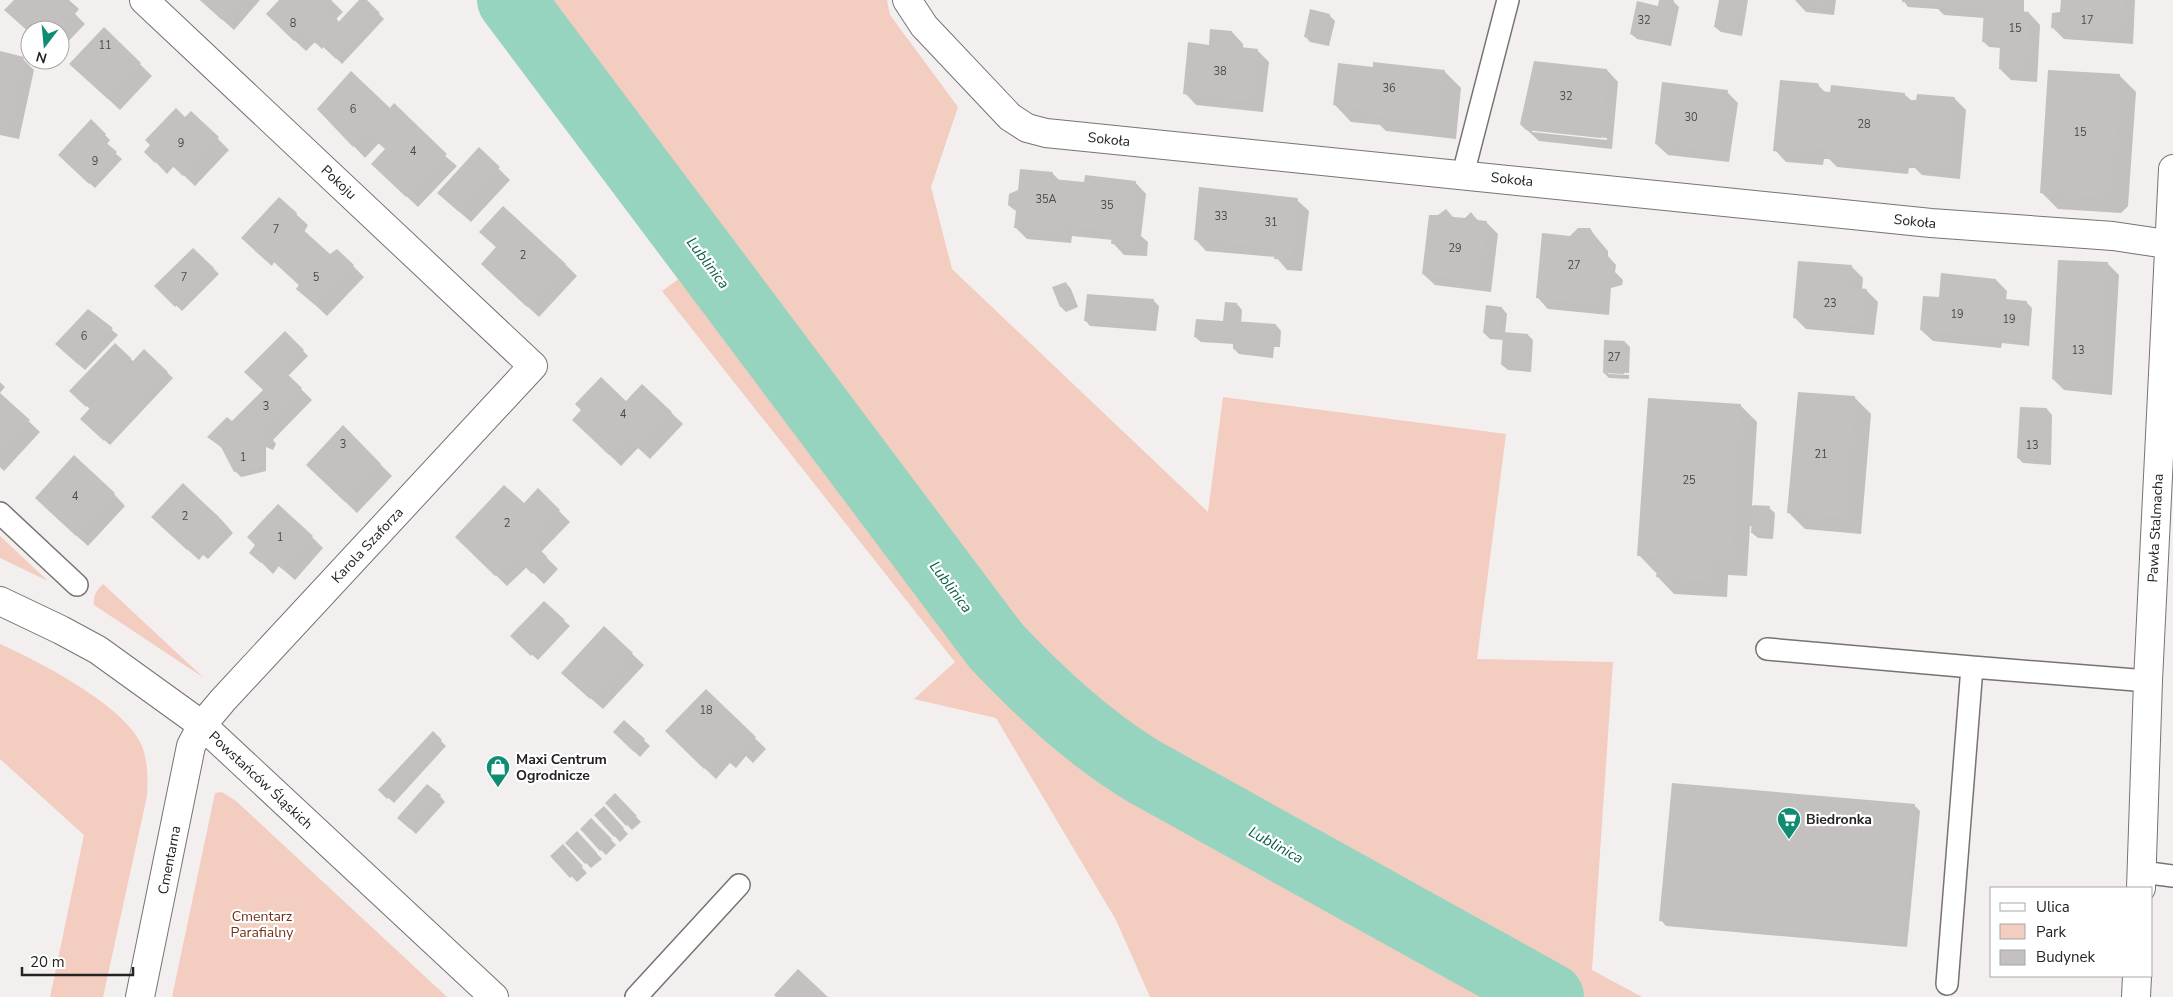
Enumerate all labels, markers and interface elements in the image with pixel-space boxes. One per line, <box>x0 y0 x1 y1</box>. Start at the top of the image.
house number: 32 <box>1637 13 1651 28</box>
house number: 17 <box>2080 13 2094 28</box>
house number: 8 <box>290 16 297 31</box>
north arrow <box>20 20 70 70</box>
house number: 15 <box>2008 21 2022 36</box>
house number: 11 <box>98 38 112 53</box>
text: N <box>34 46 49 68</box>
house number: 38 <box>1213 64 1227 79</box>
house number: 36 <box>1382 81 1396 96</box>
house number: 32 <box>1559 89 1573 104</box>
house number: 6 <box>350 102 357 117</box>
house number: 30 <box>1684 110 1698 125</box>
house number: 28 <box>1857 117 1871 132</box>
house number: 15 <box>2073 125 2087 140</box>
street label: Sokoła <box>1087 128 1131 151</box>
house number: 9 <box>178 136 184 151</box>
house number: 4 <box>410 144 417 159</box>
house number: 9 <box>92 154 98 169</box>
street label: Pokoju <box>317 161 361 204</box>
street label: Sokoła <box>1490 168 1534 191</box>
house number: 35A <box>1035 192 1057 207</box>
house number: 35 <box>1100 198 1114 213</box>
house number: 33 <box>1214 209 1228 224</box>
street label: Sokoła <box>1893 210 1937 233</box>
house number: 31 <box>1264 215 1278 230</box>
house number: 7 <box>273 222 279 237</box>
water label: Lublinica <box>682 233 734 293</box>
house number: 29 <box>1448 241 1462 256</box>
house number: 2 <box>520 248 526 263</box>
house number: 27 <box>1567 258 1581 273</box>
house number: 7 <box>181 270 187 285</box>
house number: 5 <box>313 270 320 285</box>
house number: 23 <box>1823 296 1837 311</box>
house number: 19 <box>1950 307 1964 322</box>
house number: 19 <box>2002 312 2016 327</box>
house number: 6 <box>81 329 88 344</box>
house number: 13 <box>2071 343 2085 358</box>
house number: 27 <box>1607 350 1621 365</box>
house number: 3 <box>263 399 269 414</box>
house number: 4 <box>620 407 627 422</box>
house number: 3 <box>340 437 346 452</box>
house number: 13 <box>2025 438 2039 453</box>
house number: 21 <box>1814 447 1828 462</box>
house number: 1 <box>240 450 246 465</box>
house number: 25 <box>1682 473 1696 488</box>
street label: Pawła Stalmacha <box>2143 473 2168 583</box>
house number: 4 <box>72 489 79 504</box>
street label: Karola Szaforza <box>327 503 408 588</box>
house number: 2 <box>182 509 188 524</box>
house number: 2 <box>504 516 510 531</box>
house number: 1 <box>277 530 283 545</box>
water label: Lublinica <box>925 557 977 617</box>
house number: 18 <box>699 703 713 718</box>
street label: Powstańców Śląskich <box>205 727 317 834</box>
place label: Maxi Centrum Ogrodnicze <box>516 750 607 785</box>
shop icon: Maxi Centrum Ogrodnicze <box>485 754 511 788</box>
supermarket icon: Biedronka <box>1776 806 1802 840</box>
place label: Biedronka <box>1806 810 1872 829</box>
water label: Lublinica <box>1245 822 1307 868</box>
street label: Cmentarna <box>154 824 185 896</box>
legend <box>1990 887 2153 977</box>
text: Ulica <box>2036 897 2070 917</box>
park label: Cmentarz Parafialny <box>231 907 294 942</box>
text: Park <box>2036 922 2066 942</box>
scale bar <box>22 944 134 976</box>
text: Budynek <box>2036 947 2096 967</box>
text: 20 m <box>30 952 65 972</box>

